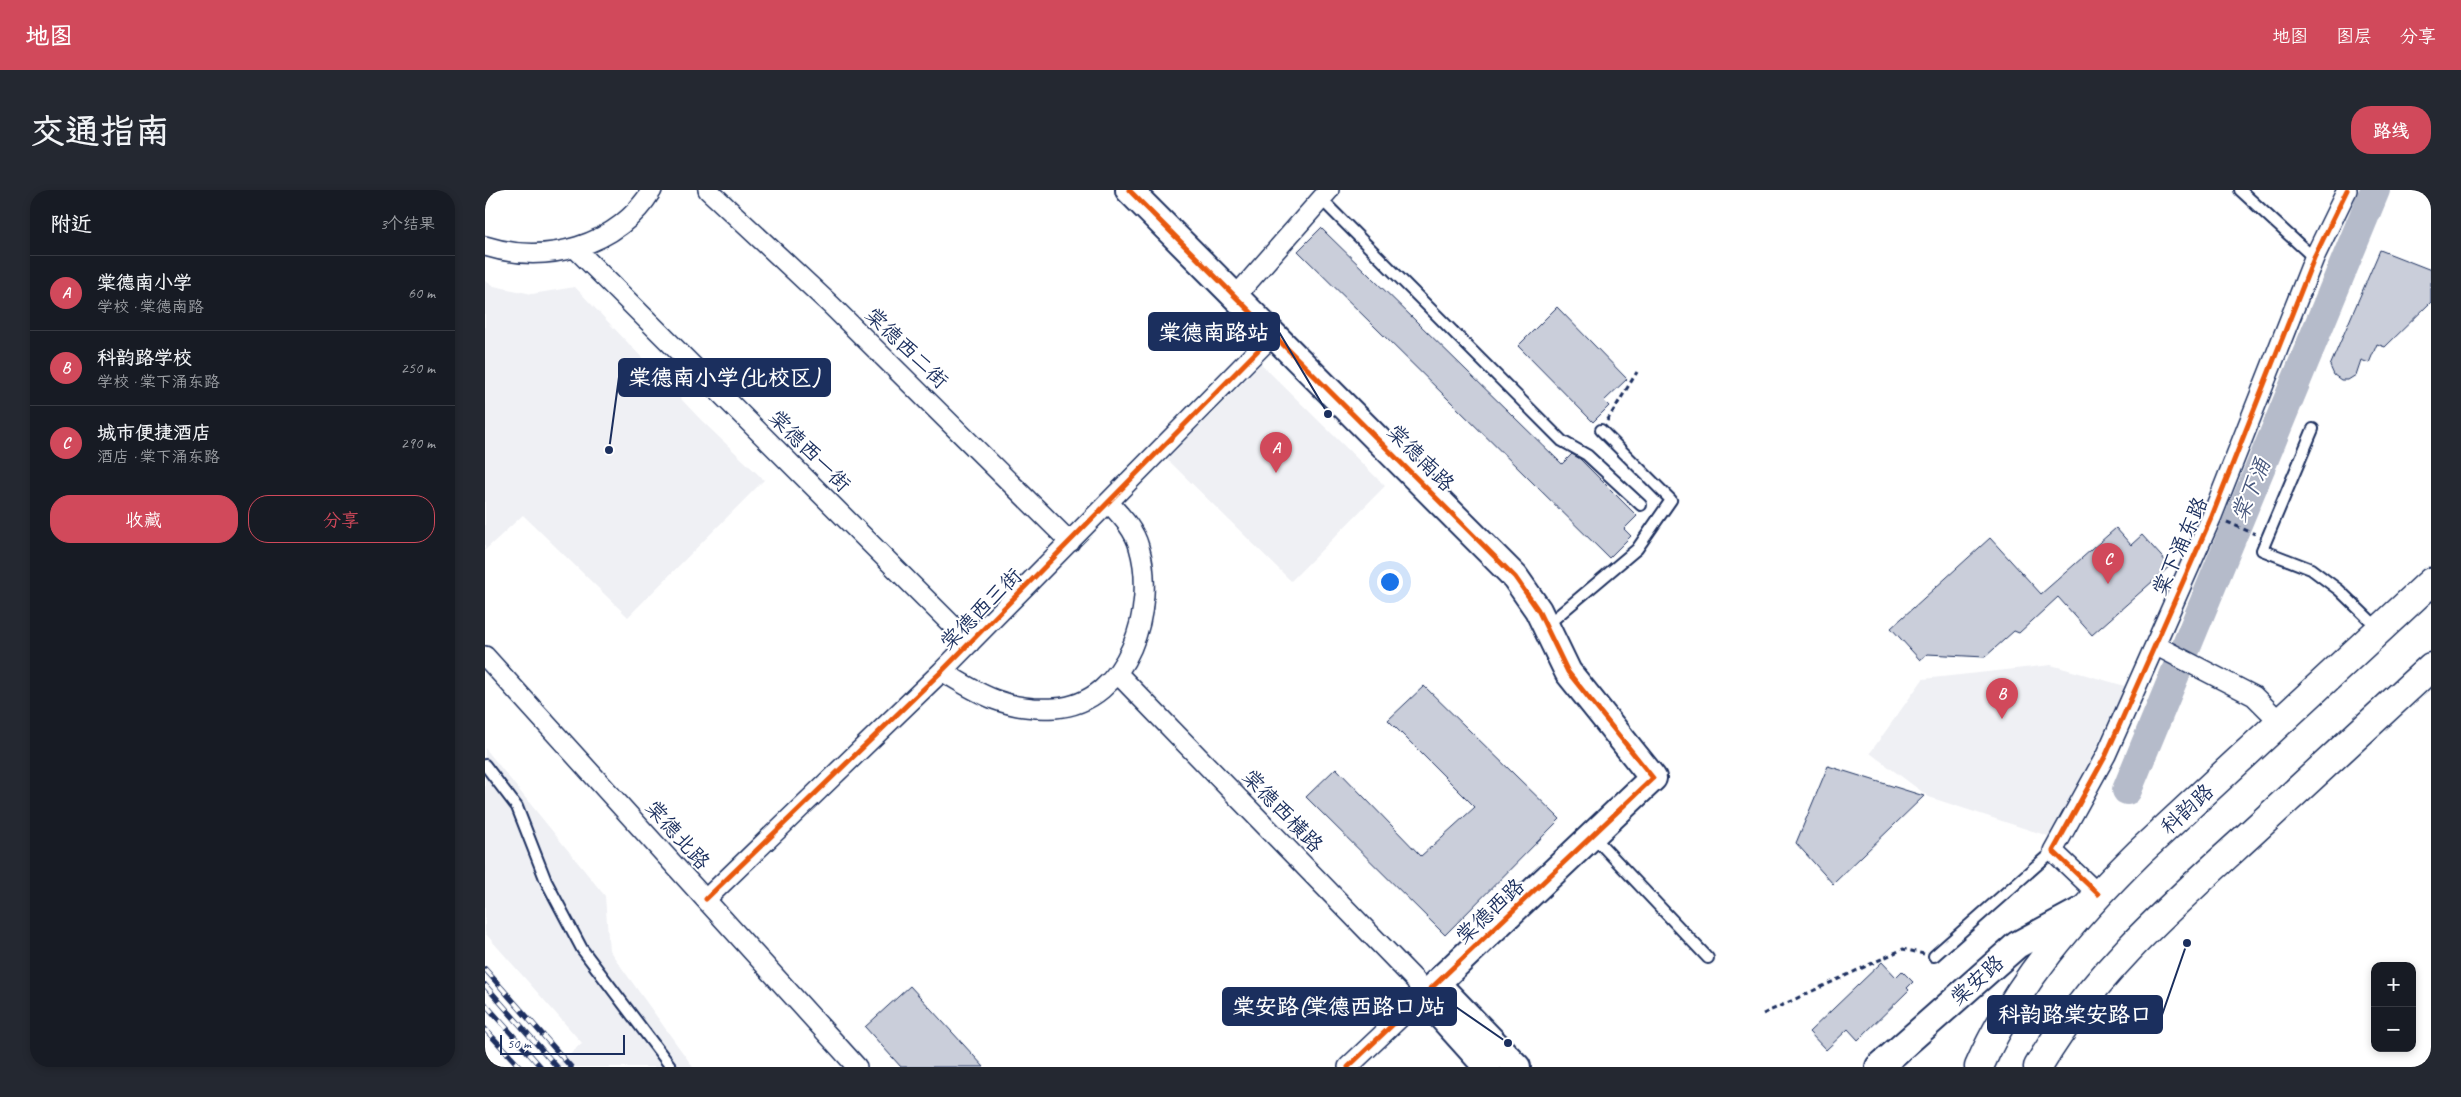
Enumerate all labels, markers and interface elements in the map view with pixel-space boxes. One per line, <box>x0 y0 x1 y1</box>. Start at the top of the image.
text: 地图 <box>25 21 73 51</box>
text: 地图 <box>2272 25 2308 47</box>
text: 图层 <box>2336 25 2372 47</box>
text: 分享 <box>2400 25 2436 47</box>
button: 路线 <box>2351 106 2431 154</box>
text: 交通指南 <box>30 109 170 154</box>
text: 附近 <box>50 211 92 237</box>
text: 3个结果 <box>380 214 435 234</box>
text: 棠德南小学 <box>97 271 192 295</box>
text: A <box>62 283 70 303</box>
text: 60 m <box>408 283 435 303</box>
text: 学校 · 棠德南路 <box>97 297 204 317</box>
street label: 棠德西二街 <box>860 302 954 394</box>
callout: 棠德南路站 <box>1149 313 1279 350</box>
text: 棠德南路站 <box>1159 319 1269 347</box>
text: 科韵路学校 <box>97 346 192 370</box>
text: B <box>62 358 70 378</box>
text: 250 m <box>401 358 435 378</box>
callout: 棠德南小学(北校区) <box>619 359 830 396</box>
text: 棠德南小学(北校区) <box>629 364 821 392</box>
text: 学校 · 棠下涌东路 <box>97 372 220 392</box>
street label: 棠德西一街 <box>764 405 856 497</box>
street label: 棠德南路 <box>1382 419 1460 497</box>
text: 城市便捷酒店 <box>97 421 211 445</box>
pin: A <box>1260 432 1292 473</box>
text: C <box>62 433 70 453</box>
text: 290 m <box>401 433 435 453</box>
text: 酒店 · 棠下涌东路 <box>97 447 220 467</box>
water label: 棠下涌 <box>2225 453 2277 526</box>
street label: 棠下涌东路 <box>2147 493 2213 599</box>
button: 收藏 <box>50 495 238 543</box>
button: 分享 <box>248 495 435 543</box>
pin: C <box>2092 543 2124 584</box>
street label: 棠德西三街 <box>935 563 1027 655</box>
your location <box>1377 569 1403 595</box>
pin: B <box>1986 678 2018 719</box>
street label: 棠德西横路 <box>1237 764 1329 858</box>
street label: 科韵路 <box>2155 778 2219 840</box>
street label: 棠德北路 <box>640 795 716 875</box>
street label: 棠德西路 <box>1450 873 1530 949</box>
street label: 棠安路 <box>1945 949 2009 1011</box>
map controls <box>2371 962 2416 1052</box>
button: + <box>2371 962 2416 1007</box>
callout: 棠安路(棠德西路口)站 <box>1223 988 1456 1025</box>
text: 棠安路(棠德西路口)站 <box>1233 993 1445 1021</box>
callout: 科韵路棠安路口 <box>1988 996 2162 1033</box>
text: 科韵路棠安路口 <box>1998 1001 2152 1029</box>
button: − <box>2371 1007 2416 1052</box>
scale bar <box>500 1032 625 1055</box>
text: 50 m <box>507 1035 531 1052</box>

